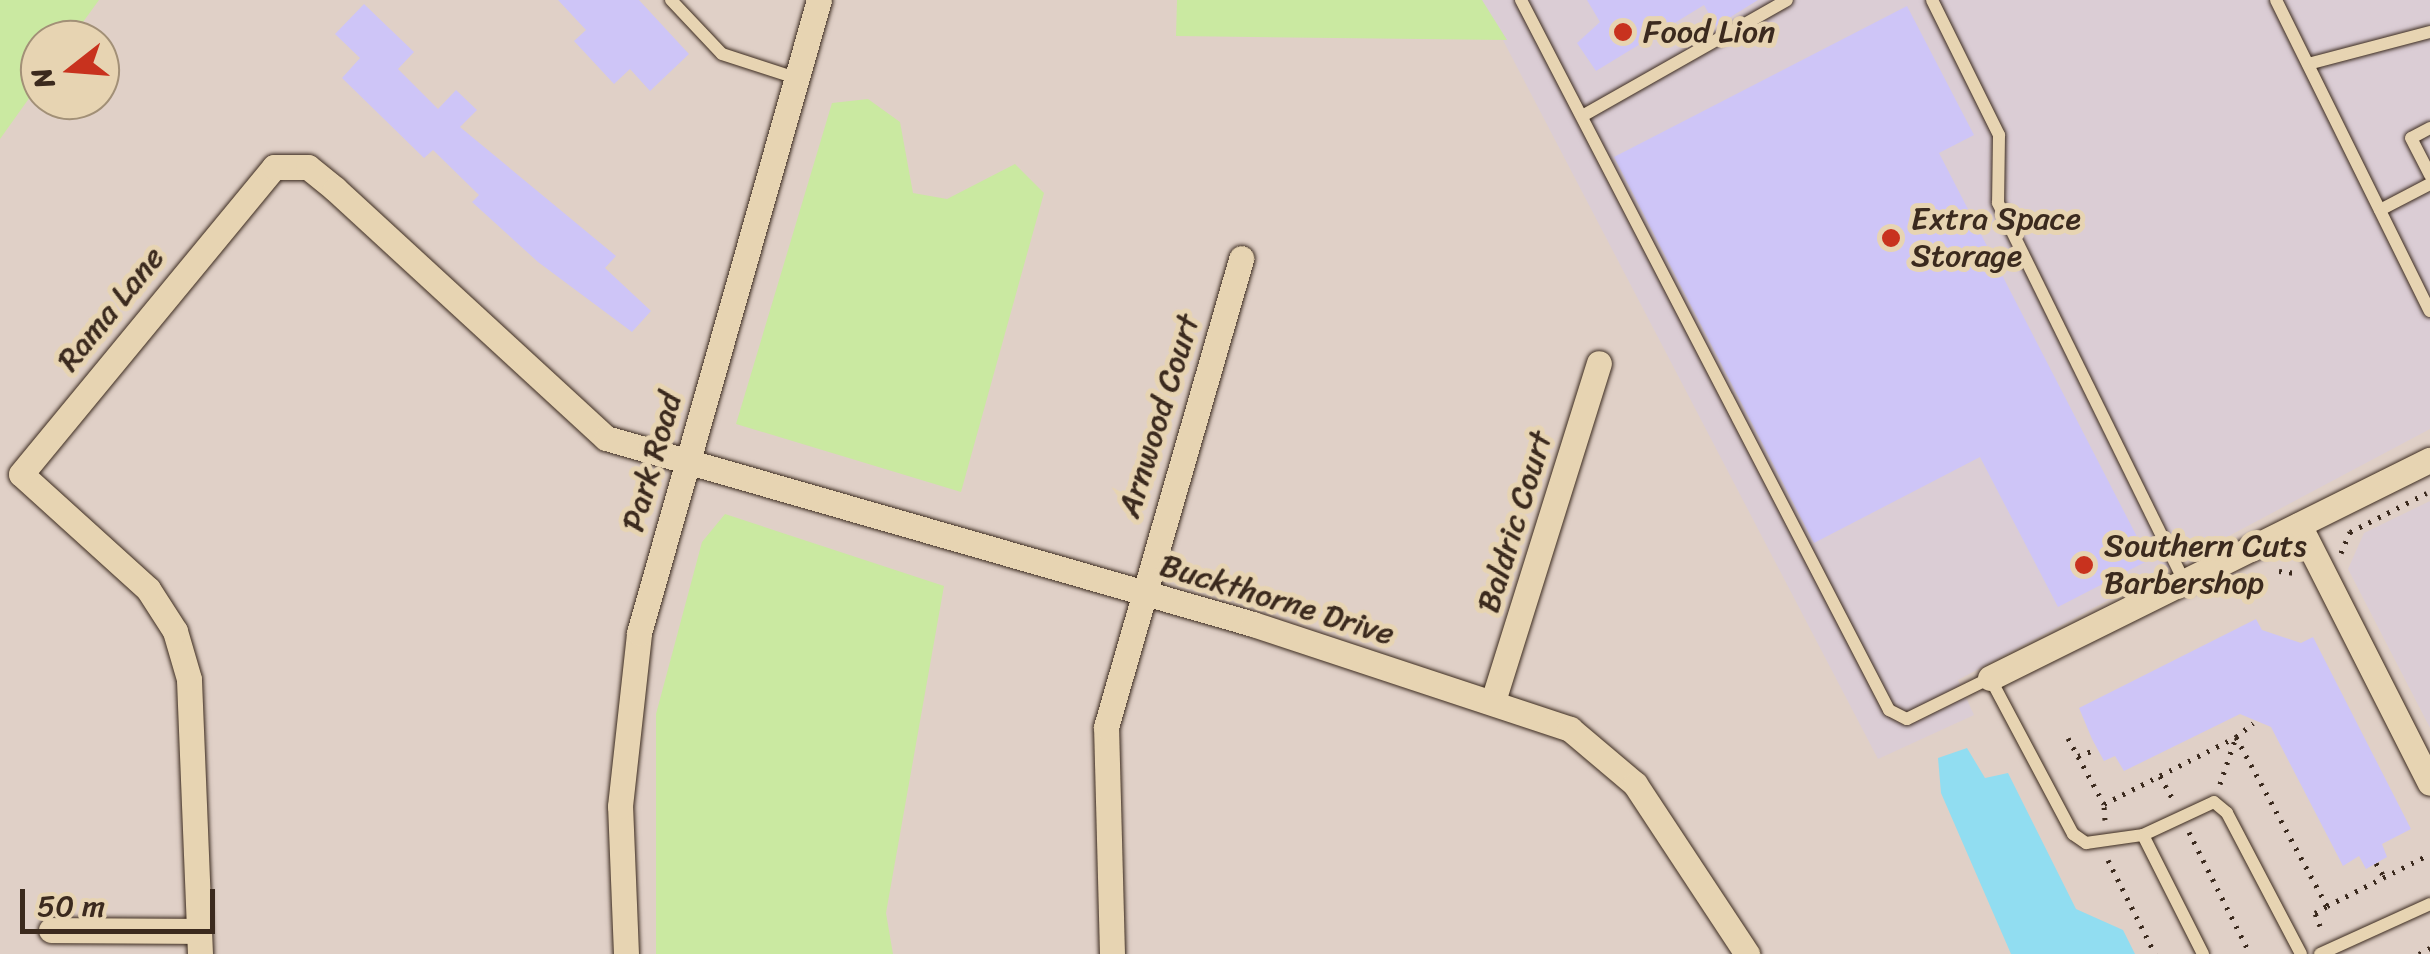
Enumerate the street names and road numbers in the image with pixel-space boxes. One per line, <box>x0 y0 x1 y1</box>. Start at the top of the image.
street label: Rama Lane <box>49 239 173 379</box>
street label: Arnwood Court <box>1110 309 1208 523</box>
street label: Park Road <box>614 388 690 536</box>
street label: Baldric Court <box>1469 426 1561 618</box>
street label: Buckthorne Drive <box>1155 546 1399 654</box>

